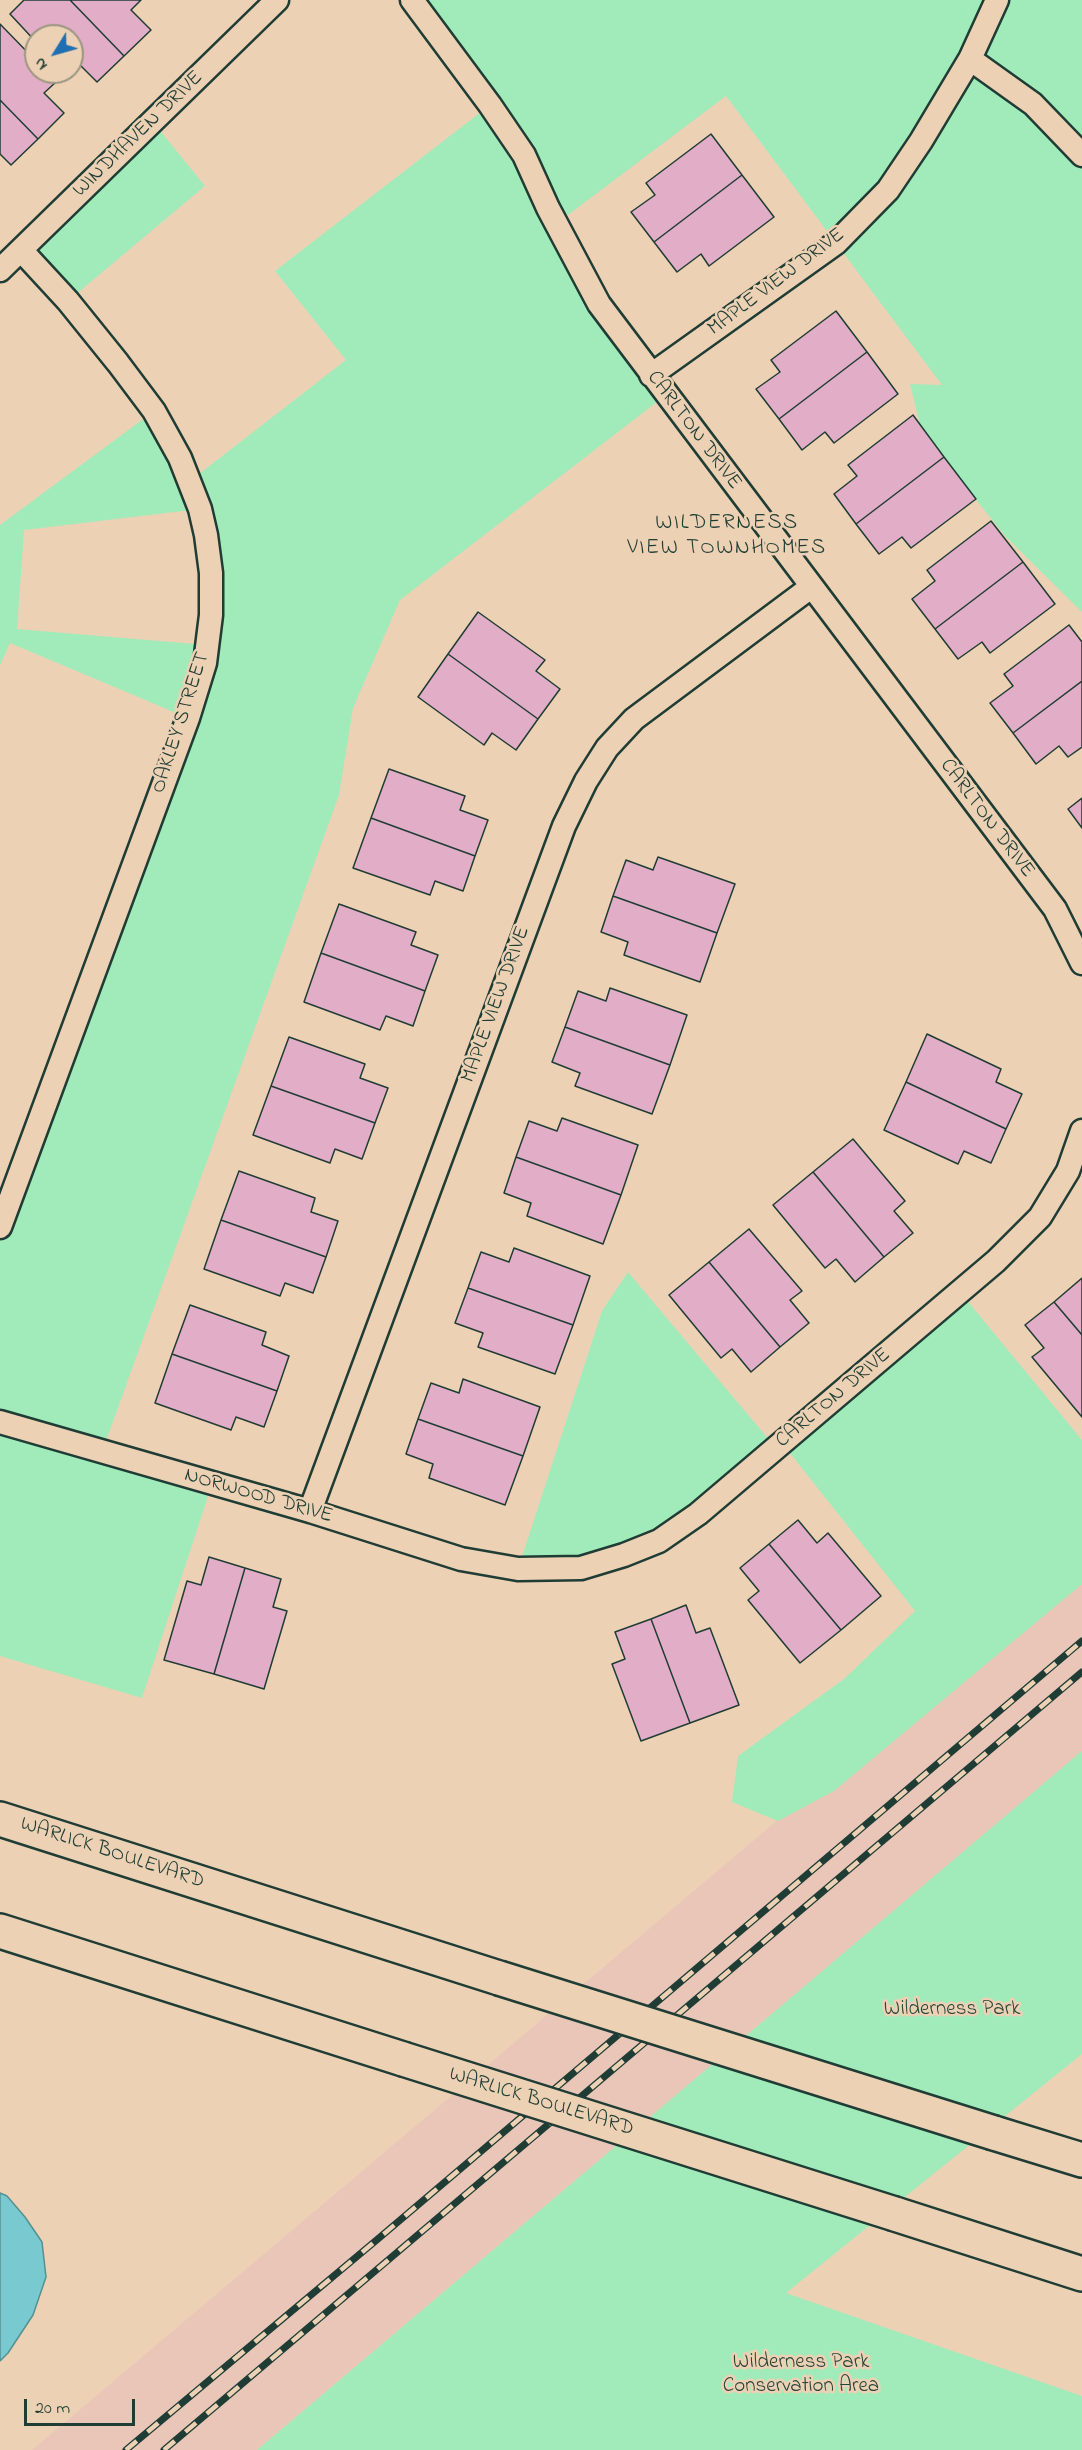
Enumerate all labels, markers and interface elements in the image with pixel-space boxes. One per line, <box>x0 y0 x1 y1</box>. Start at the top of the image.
north arrow <box>24 24 84 84</box>
text: N <box>28 52 54 75</box>
street label: WINDHAVEN DRIVE <box>69 66 209 204</box>
street label: MAPLE VIEW DRIVE <box>704 223 850 343</box>
street label: CARLTON DRIVE <box>640 367 746 495</box>
district label: WILDERNESS VIEW TOWNHOMES <box>627 511 827 562</box>
street label: OAKLEY STREET <box>147 649 217 797</box>
street label: CARLTON DRIVE <box>933 755 1039 883</box>
street label: MAPLE VIEW DRIVE <box>457 923 537 1087</box>
street label: CARLTON DRIVE <box>771 1344 897 1454</box>
street label: NORWOOD DRIVE <box>181 1464 335 1530</box>
street label: WARLICK BOULEVARD <box>17 1812 207 1896</box>
park label: Wilderness Park <box>884 1998 1020 2024</box>
street label: WARLICK BOULEVARD <box>445 2063 637 2143</box>
park label: Wilderness Park Conservation Area <box>723 2351 879 2401</box>
scale bar <box>27 2387 138 2425</box>
text: 20 m <box>35 2396 70 2422</box>

